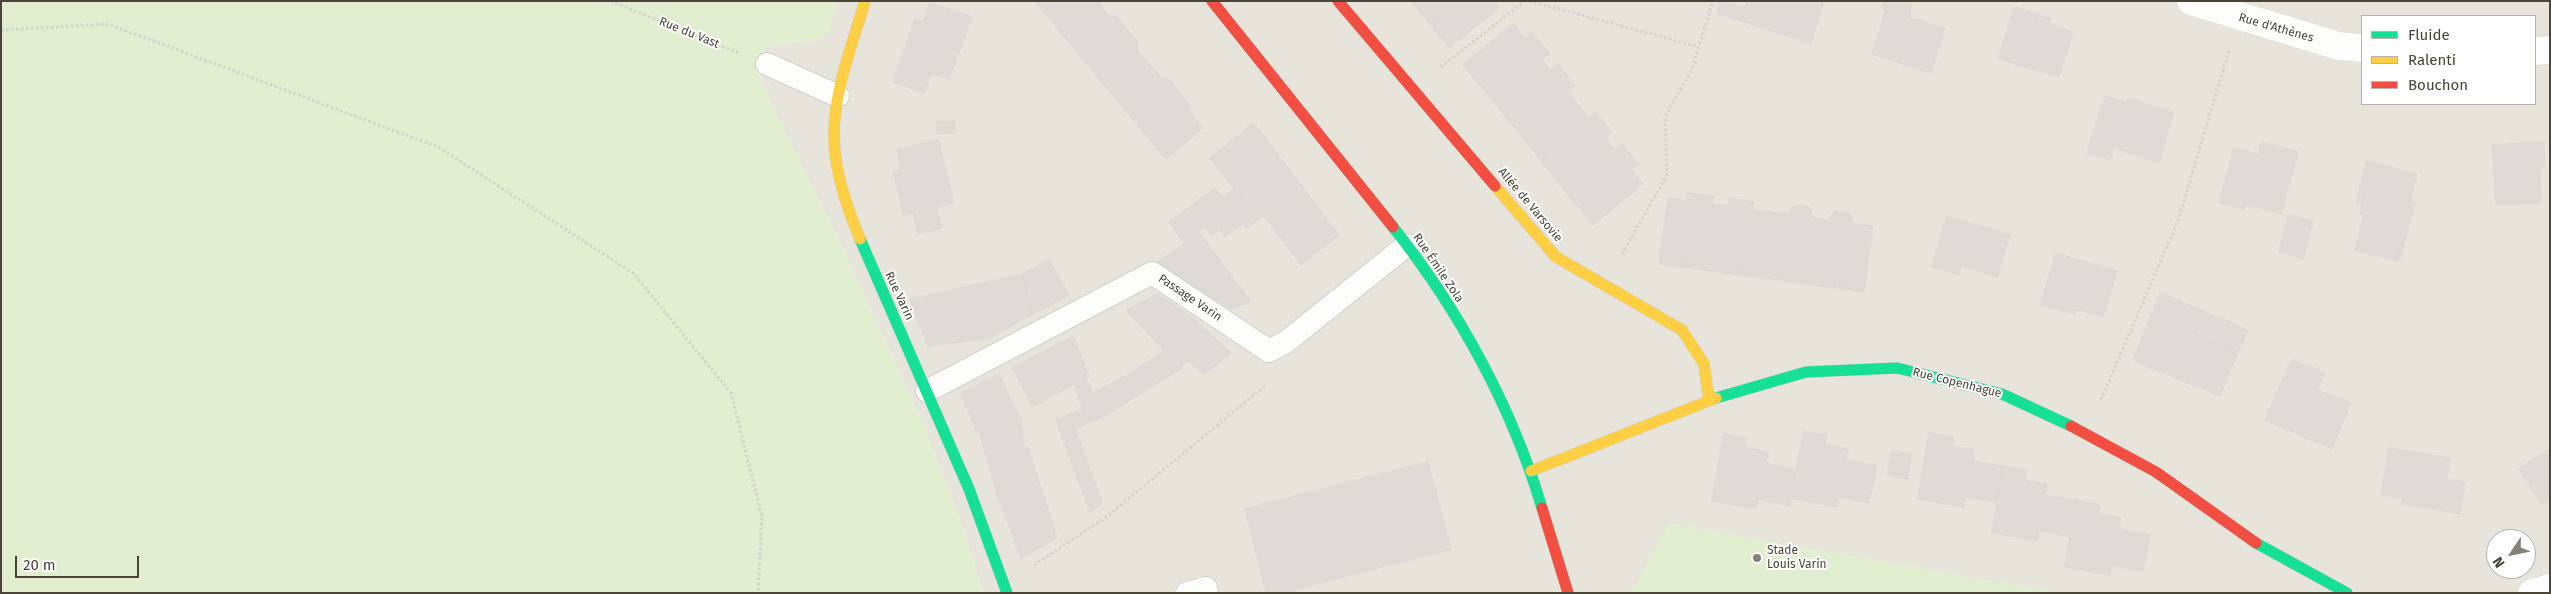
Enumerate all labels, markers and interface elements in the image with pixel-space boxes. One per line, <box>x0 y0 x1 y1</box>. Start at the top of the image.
street label: Rue d'Athènes <box>2237 10 2315 46</box>
street label: Rue du Vast <box>657 14 721 52</box>
legend <box>2361 15 2536 105</box>
text: Fluide <box>2408 26 2450 44</box>
text: Ralenti <box>2408 51 2456 69</box>
text: Bouchon <box>2408 76 2468 94</box>
street label: Allée de Varsovie <box>1495 165 1565 245</box>
street label: Rue Émile Zola <box>1410 231 1466 305</box>
street label: Rue Varin <box>882 270 916 322</box>
street label: Passage Varin <box>1155 271 1225 325</box>
street label: Rue Copenhague <box>1911 365 2003 401</box>
north arrow <box>2486 529 2536 579</box>
place label: Stade Louis Varin <box>1767 544 1827 572</box>
scale bar <box>18 546 141 578</box>
marker: Stade Louis Varin <box>1751 552 1763 564</box>
text: N <box>2489 554 2509 571</box>
text: 20 m <box>23 556 56 574</box>

